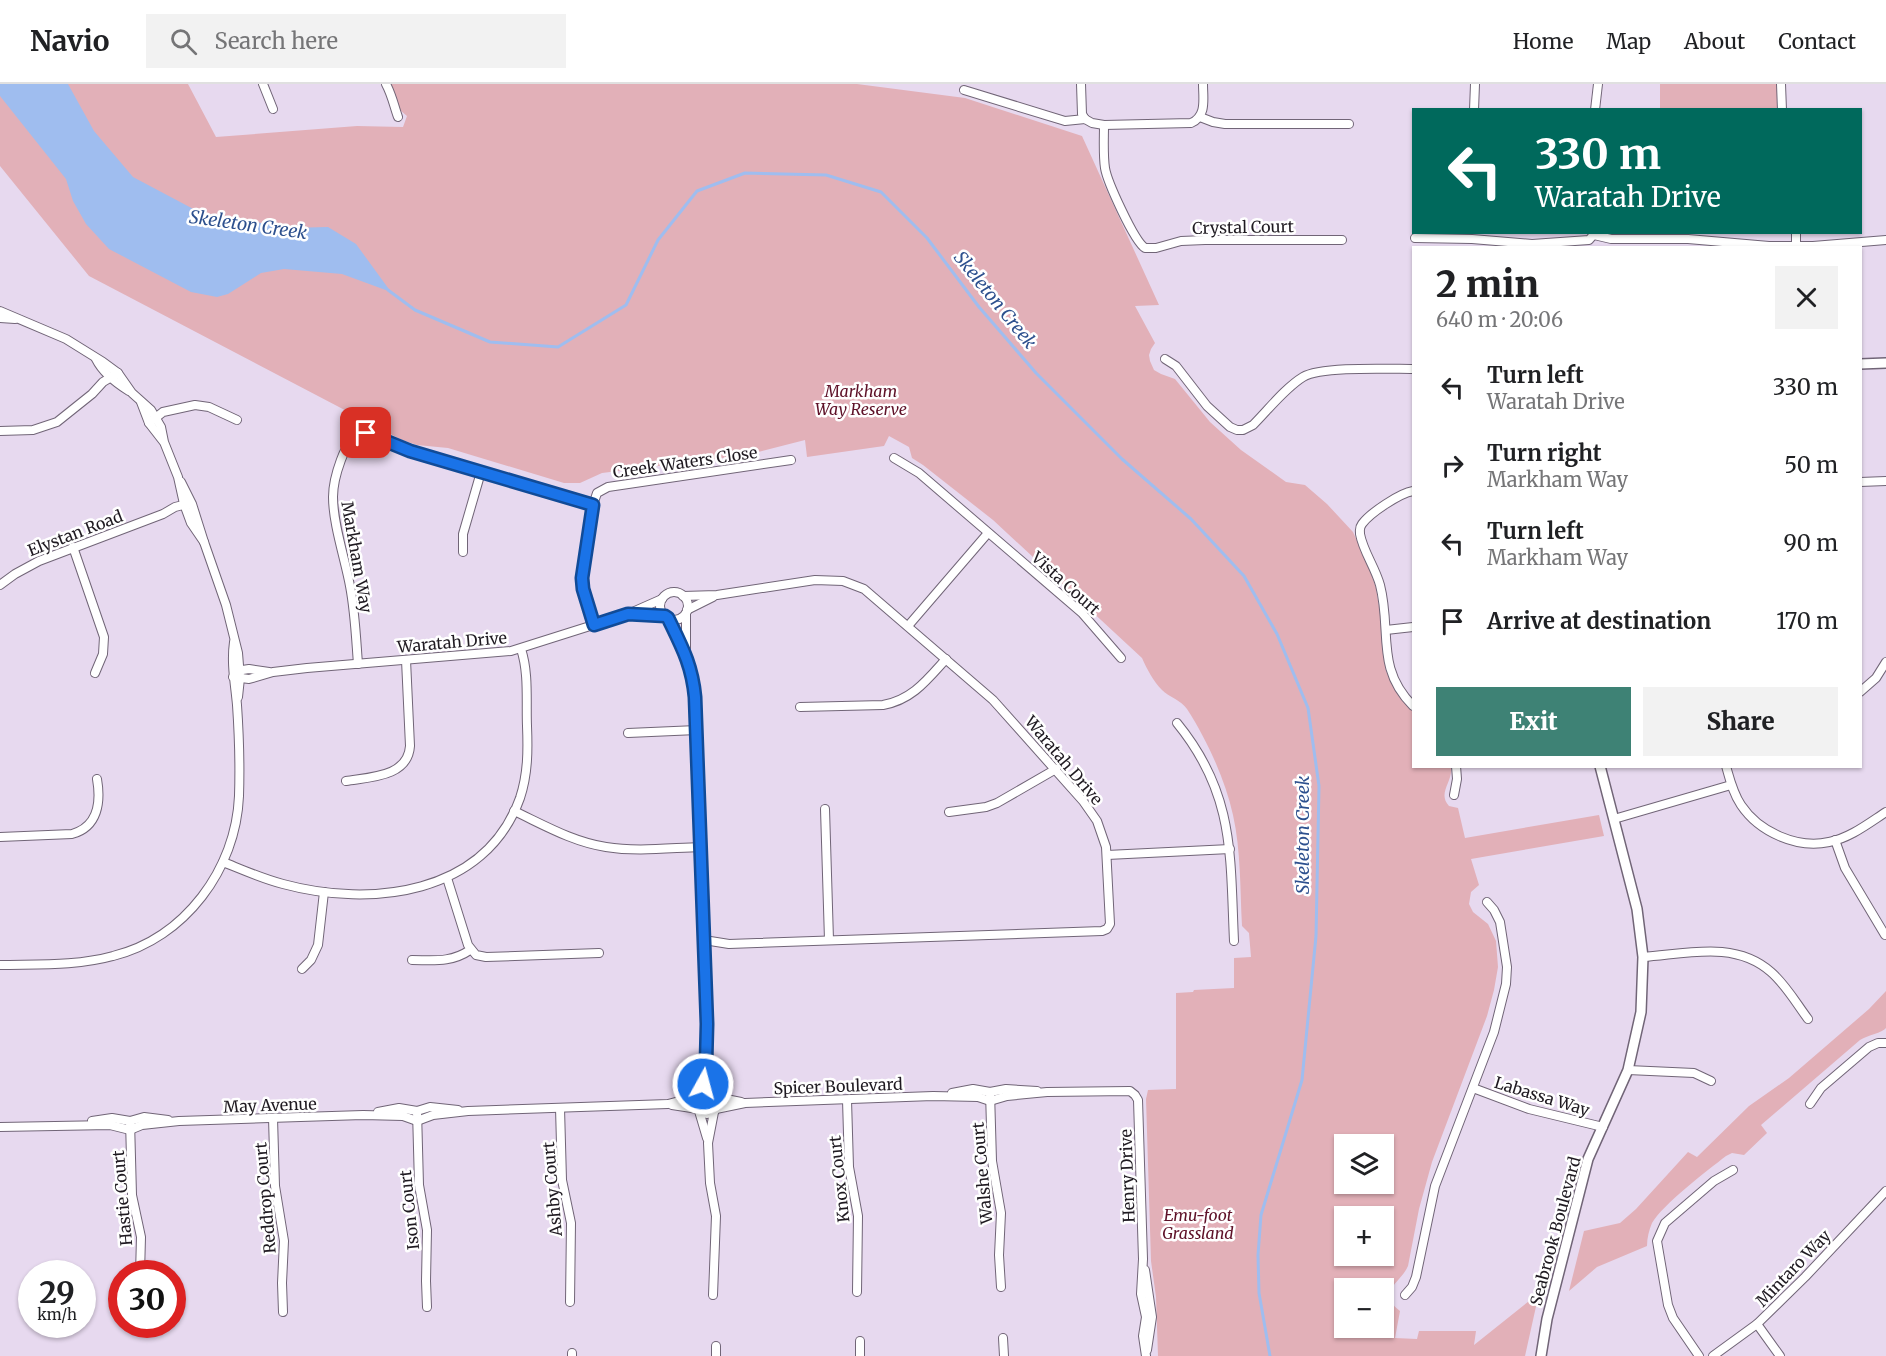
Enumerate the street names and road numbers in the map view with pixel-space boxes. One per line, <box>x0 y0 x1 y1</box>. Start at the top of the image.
street label: Crystal Court <box>1192 216 1295 238</box>
street label: Creek Waters Close <box>612 442 758 482</box>
street label: Markham Way <box>337 500 377 615</box>
street label: Elystan Road <box>25 506 126 560</box>
street label: Vista Court <box>1027 546 1105 619</box>
street label: Waratah Drive <box>395 627 508 657</box>
street label: Waratah Drive <box>1020 711 1107 809</box>
street label: Labassa Way <box>1492 1072 1593 1120</box>
street label: Spicer Boulevard <box>773 1074 903 1098</box>
street label: May Avenue <box>223 1093 317 1117</box>
street label: Walshe Court <box>968 1120 997 1226</box>
street label: Henry Drive <box>1115 1129 1139 1223</box>
street label: Knox Court <box>824 1134 854 1224</box>
street label: Ashby Court <box>538 1140 566 1238</box>
street label: Reddrop Court <box>250 1141 280 1255</box>
street label: Hastie Court <box>108 1149 136 1247</box>
street label: Seabrook Boulevard <box>1525 1154 1585 1308</box>
street label: Ison Court <box>395 1168 423 1251</box>
street label: Mintaro Way <box>1751 1225 1835 1311</box>

